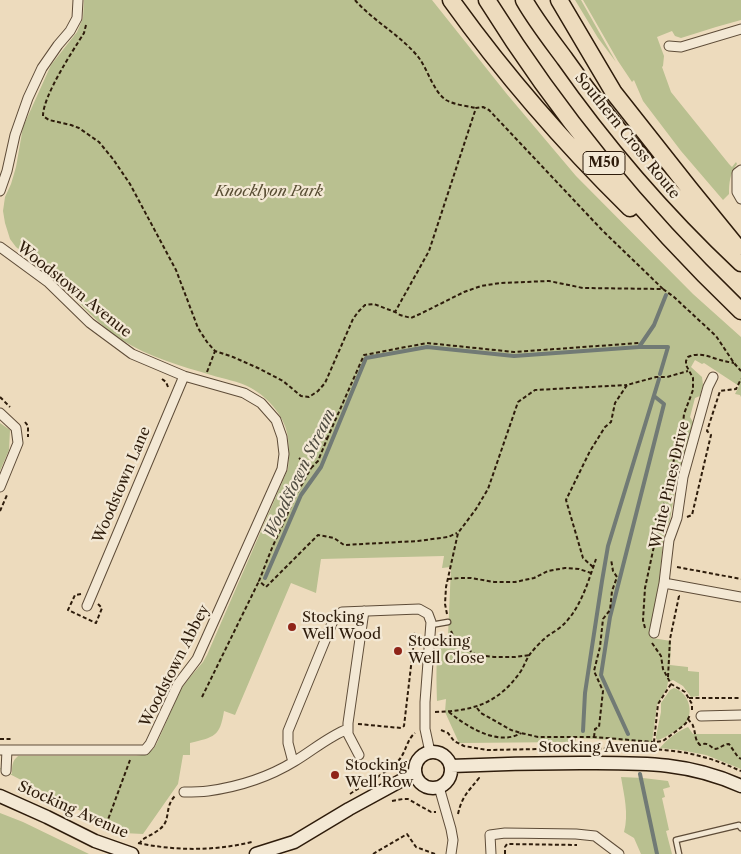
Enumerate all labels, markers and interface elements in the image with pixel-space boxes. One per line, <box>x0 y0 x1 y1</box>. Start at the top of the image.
street label: Southern Cross Route <box>571 69 683 203</box>
road number: M50 <box>583 152 625 174</box>
park label: Knocklyon Park <box>215 183 323 201</box>
street label: Woodstown Avenue <box>13 238 135 342</box>
water label: Woodstown Stream <box>260 406 340 542</box>
street label: White Pines Drive <box>647 420 693 550</box>
street label: Woodstown Lane <box>89 424 155 546</box>
street label: Woodstown Abbey <box>136 602 214 730</box>
place label: Stocking Well Wood <box>302 609 381 644</box>
marker: Stocking Well Wood <box>286 621 298 633</box>
place label: Stocking Well Close <box>408 633 485 668</box>
marker: Stocking Well Close <box>392 645 404 657</box>
street label: Stocking Avenue <box>538 739 658 757</box>
place label: Stocking Well Row <box>345 757 413 792</box>
marker: Stocking Well Row <box>329 769 341 781</box>
street label: Stocking Avenue <box>15 778 131 842</box>

